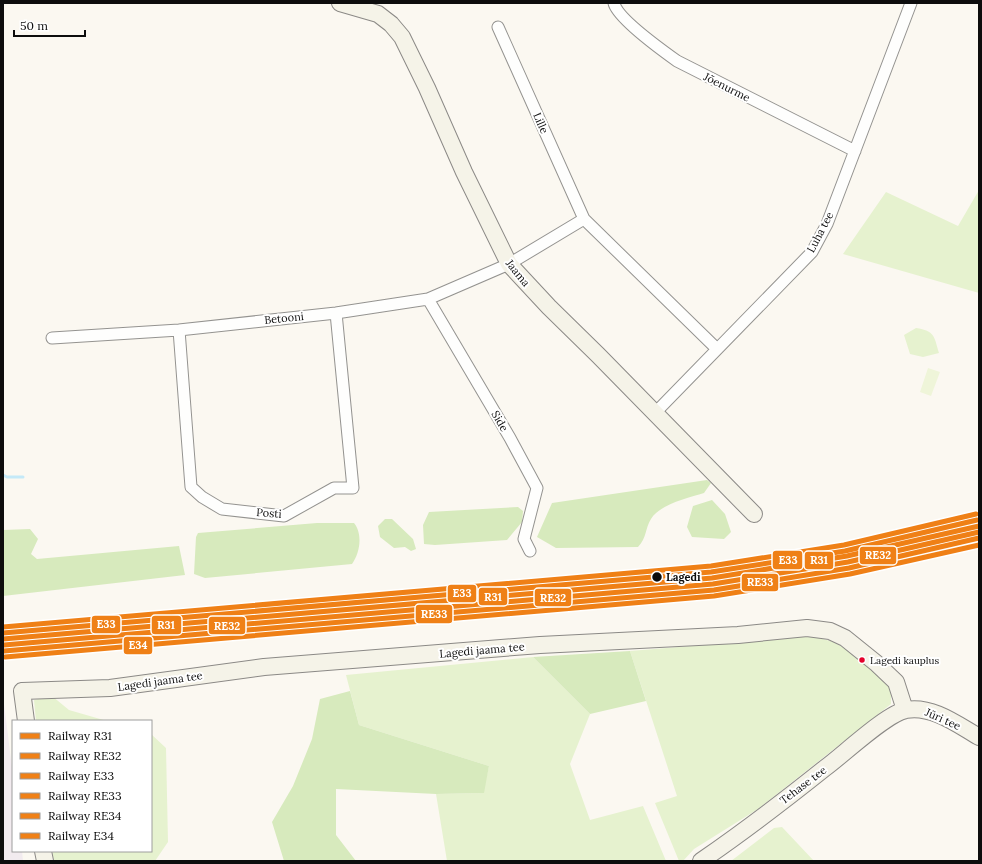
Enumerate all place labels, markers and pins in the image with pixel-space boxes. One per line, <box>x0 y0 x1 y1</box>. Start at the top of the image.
marker: Lagedi <box>650 570 664 584</box>
place label: Lagedi <box>666 570 701 584</box>
place label: Lagedi kauplus <box>870 654 940 667</box>
marker: Lagedi kauplus <box>857 655 867 665</box>

